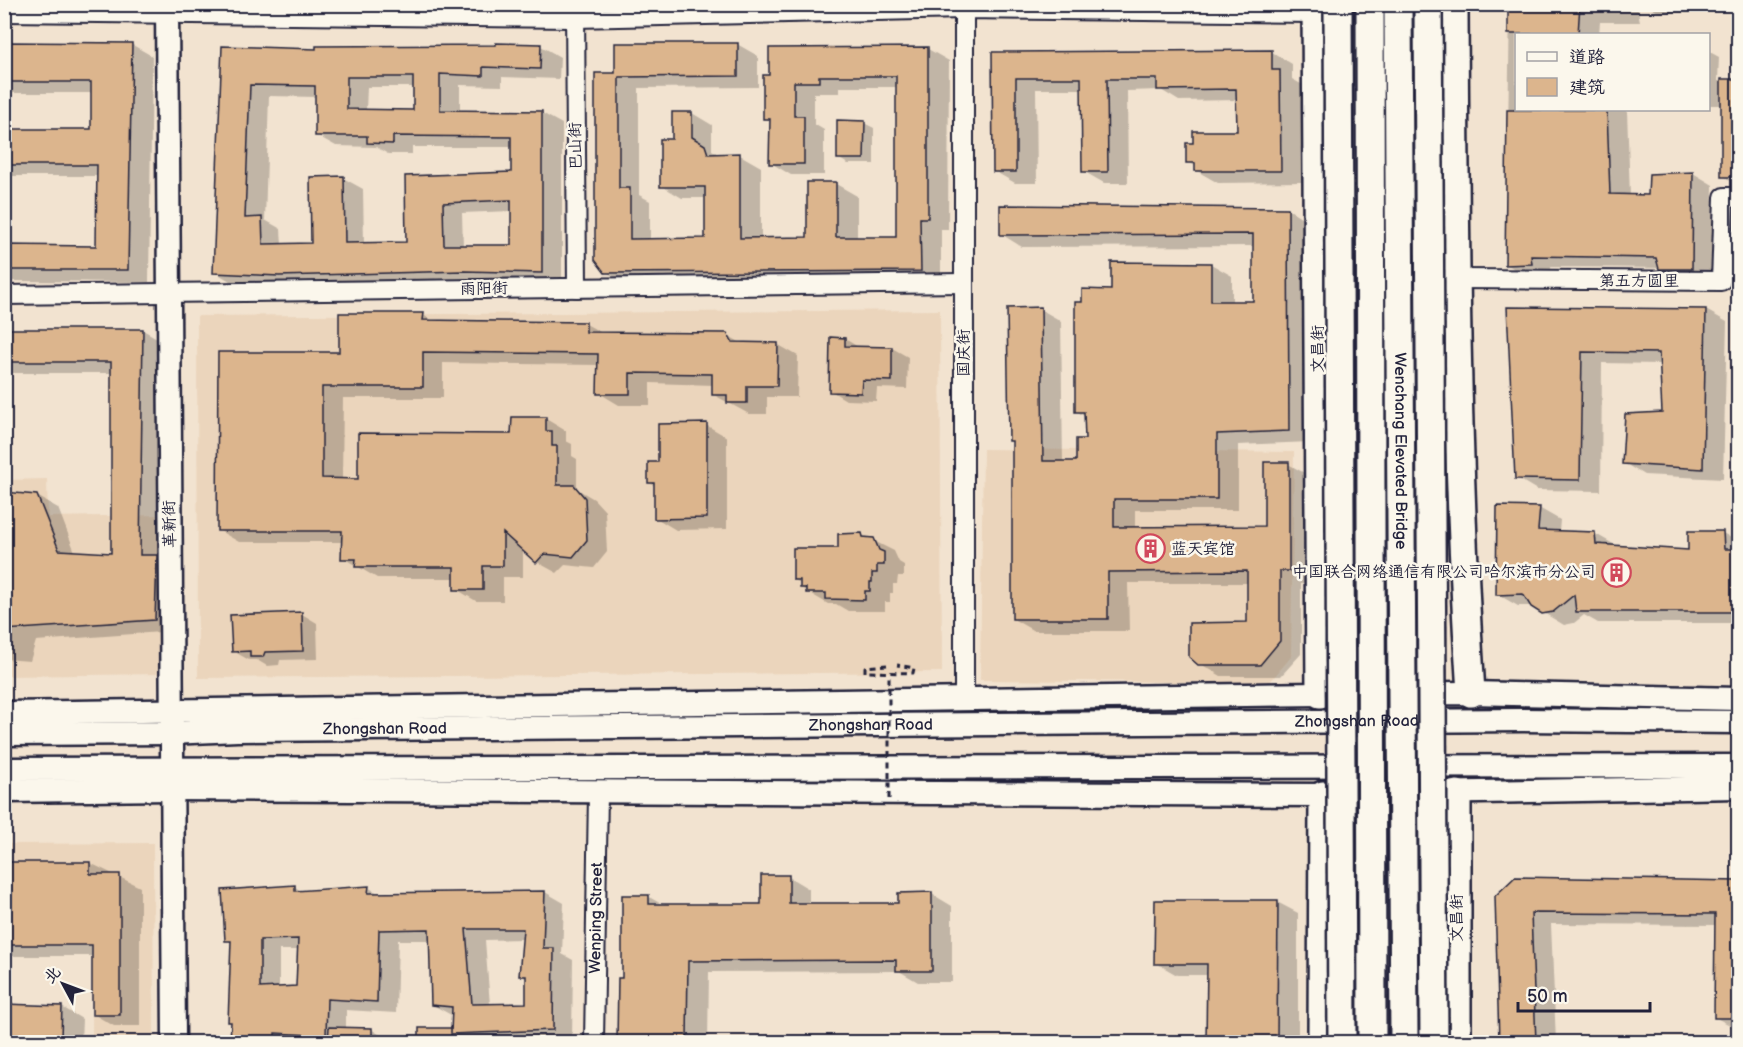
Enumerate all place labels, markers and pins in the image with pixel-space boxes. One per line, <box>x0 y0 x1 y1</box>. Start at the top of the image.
building icon: 蓝天宾馆 <box>1134 533 1166 565</box>
place label: 蓝天宾馆 <box>1171 540 1235 559</box>
building icon: 中国联合网络通信有限公司哈尔滨市分公司 <box>1601 556 1633 588</box>
place label: 中国联合网络通信有限公司哈尔滨市分公司 <box>1292 563 1596 582</box>

